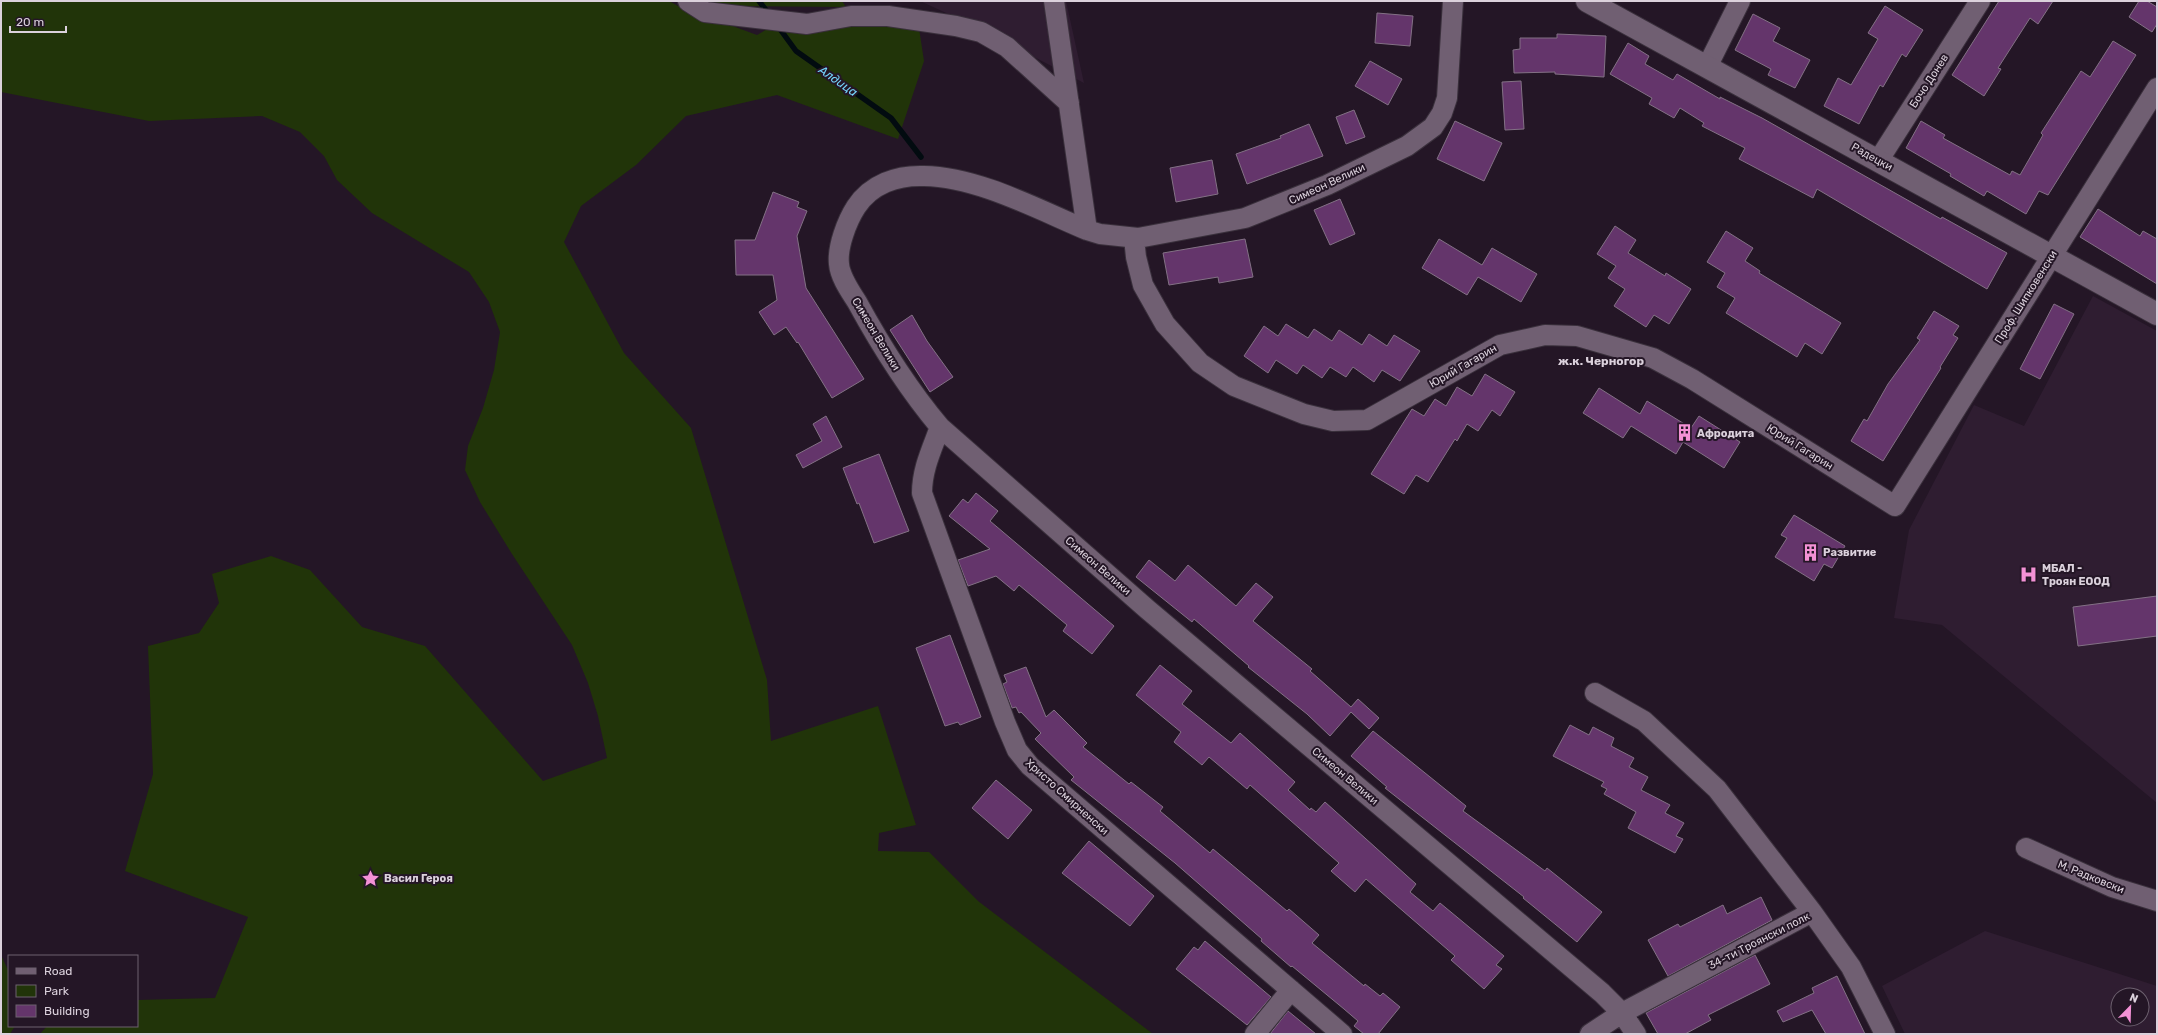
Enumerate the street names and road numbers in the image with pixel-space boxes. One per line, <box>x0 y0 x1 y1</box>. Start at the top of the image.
street label: Бочо Донев <box>1907 52 1951 110</box>
street label: Радецки <box>1849 140 1895 174</box>
street label: Симеон Велики <box>1287 161 1367 207</box>
street label: Проф. Шипковенски <box>1992 248 2060 346</box>
street label: Симеон Велики <box>849 295 903 373</box>
street label: Юрий Гагарин <box>1427 341 1499 391</box>
street label: Юрий Гагарин <box>1764 421 1836 473</box>
street label: Симеон Велики <box>1063 534 1133 598</box>
street label: Симеон Велики <box>1309 744 1381 808</box>
street label: Христо Смирненски <box>1023 756 1111 838</box>
street label: М. Радковски <box>2056 858 2126 896</box>
street label: 34-ти Троянски полк <box>1706 910 1812 972</box>

